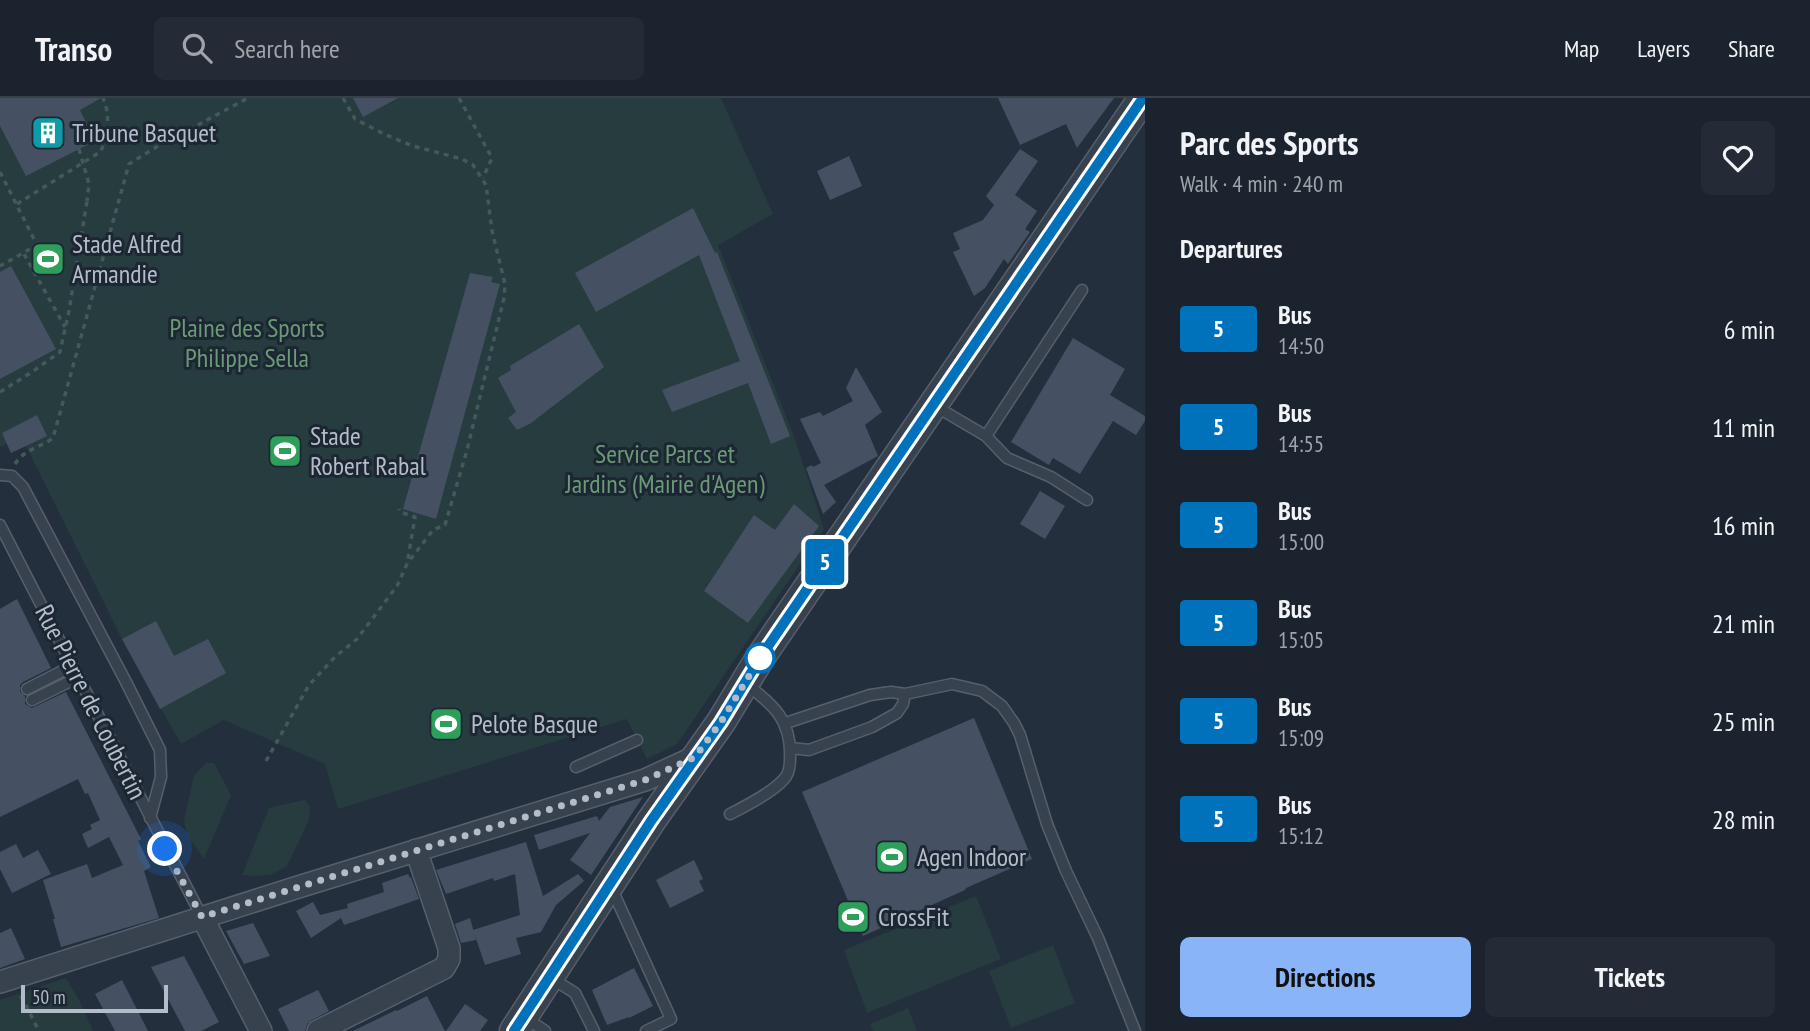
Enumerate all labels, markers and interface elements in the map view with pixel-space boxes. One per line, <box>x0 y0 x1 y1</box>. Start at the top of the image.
search box <box>154 17 644 80</box>
text: Transo <box>35 27 112 70</box>
icon: search <box>178 29 216 67</box>
text: Search here <box>234 32 340 65</box>
text: Map <box>1564 33 1599 64</box>
text: Layers <box>1637 33 1690 64</box>
text: Share <box>1728 33 1775 64</box>
building icon: Tribune Basquet <box>29 114 67 152</box>
place label: Tribune Basquet <box>72 116 216 149</box>
text: Parc des Sports <box>1180 121 1359 164</box>
button: heart <box>1701 121 1775 195</box>
text: Walk · 4 min · 240 m <box>1180 169 1343 198</box>
place label: Stade Alfred Armandie <box>72 227 182 290</box>
text: Departures <box>1180 232 1283 265</box>
sports icon: Stade Alfred Armandie <box>29 240 67 278</box>
text: Bus <box>1278 298 1311 331</box>
park label: Plaine des Sports Philippe Sella <box>169 311 325 374</box>
text: 5 <box>1213 313 1224 344</box>
text: 6 min <box>1724 313 1775 346</box>
text: 14:50 <box>1278 331 1324 360</box>
text: Bus <box>1278 396 1311 429</box>
text: 5 <box>1213 411 1224 442</box>
text: 11 min <box>1712 411 1775 444</box>
place label: Stade Robert Rabal <box>310 419 426 482</box>
text: 14:55 <box>1278 429 1324 458</box>
sports icon: Stade Robert Rabal <box>266 432 304 470</box>
park label: Service Parcs et Jardins (Mairie d'Agen) <box>565 437 764 500</box>
text: Bus <box>1278 494 1311 527</box>
text: 5 <box>1213 509 1224 540</box>
text: 16 min <box>1712 509 1775 542</box>
text: 15:00 <box>1278 527 1324 556</box>
line badge: 5 <box>802 539 848 585</box>
text: 5 <box>819 546 831 577</box>
text: Bus <box>1278 592 1311 625</box>
street label: Rue Pierre de Coubertin <box>28 599 155 805</box>
text: 5 <box>1213 607 1224 638</box>
text: 21 min <box>1712 607 1775 640</box>
text: 15:05 <box>1278 625 1324 654</box>
unlabelled marker <box>745 643 775 673</box>
text: Bus <box>1278 690 1311 723</box>
sports icon: Pelote Basque <box>427 705 465 743</box>
text: 5 <box>1213 705 1224 736</box>
text: 25 min <box>1712 705 1775 738</box>
place label: Pelote Basque <box>471 707 598 740</box>
text: 15:09 <box>1278 723 1324 752</box>
text: Bus <box>1278 788 1311 821</box>
text: 5 <box>1213 803 1224 834</box>
text: 28 min <box>1712 803 1775 836</box>
text: 15:12 <box>1278 821 1324 850</box>
your location <box>147 831 182 866</box>
sports icon: Agen Indoor <box>873 838 911 876</box>
place label: Agen Indoor <box>917 840 1026 873</box>
sports icon: CrossFit <box>834 898 872 936</box>
place label: CrossFit <box>878 900 949 933</box>
button: Directions <box>1180 937 1471 1017</box>
button: Tickets <box>1485 937 1775 1017</box>
scale bar <box>21 982 168 1014</box>
text: 50 m <box>32 985 66 1009</box>

